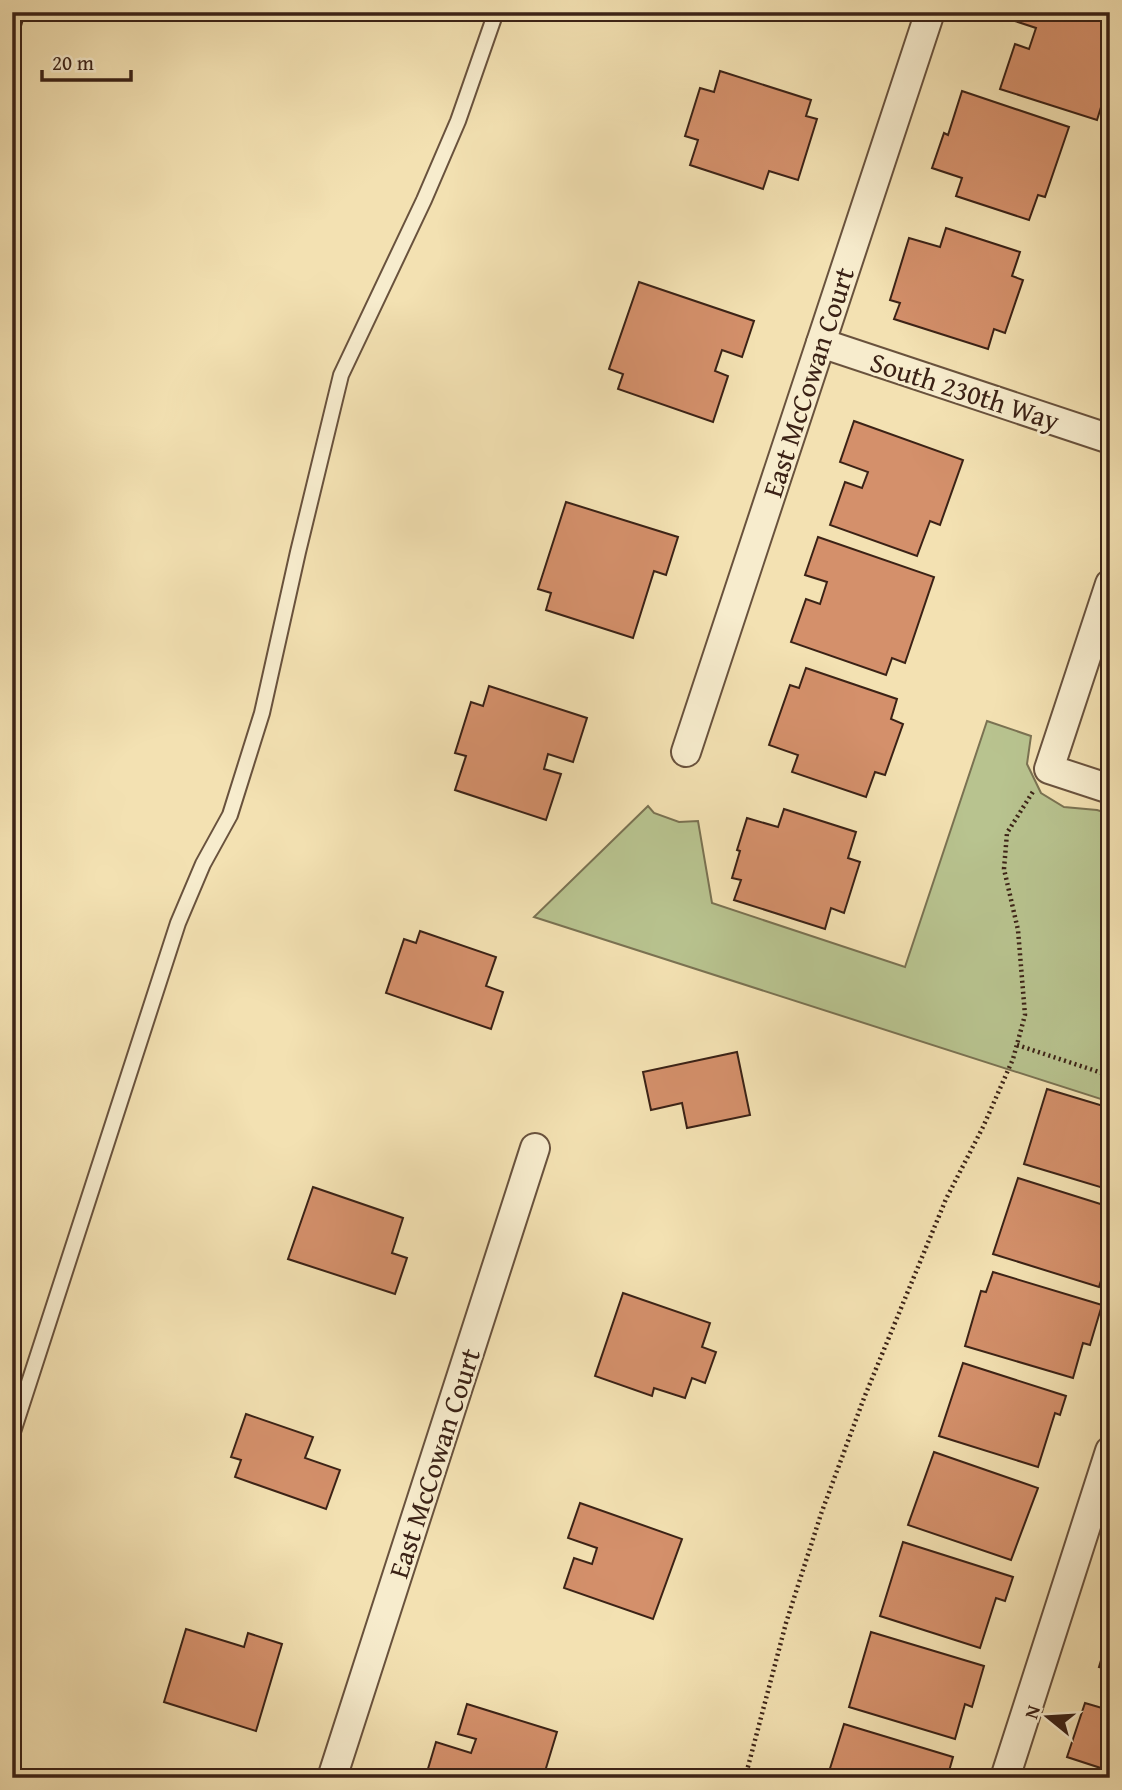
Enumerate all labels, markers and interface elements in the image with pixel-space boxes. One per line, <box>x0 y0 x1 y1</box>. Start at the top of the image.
scale bar <box>42 38 131 82</box>
text: 20 m <box>52 47 94 78</box>
street label: East McCowan Court <box>751 261 864 502</box>
street label: South 230th Way <box>865 341 1065 440</box>
street label: East McCowan Court <box>377 1342 490 1583</box>
north arrow <box>1014 1682 1084 1752</box>
text: N <box>1017 1701 1047 1722</box>

